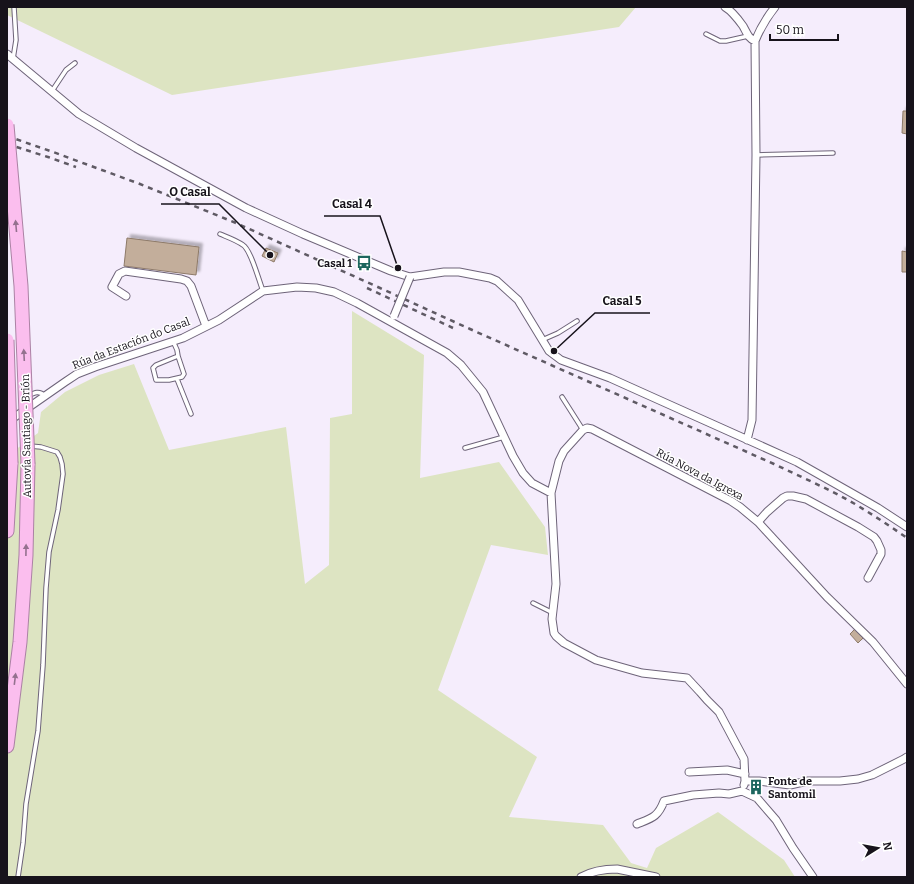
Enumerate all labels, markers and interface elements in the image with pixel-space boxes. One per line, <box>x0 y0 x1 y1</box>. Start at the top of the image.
scale bar <box>770 16 838 42</box>
text: 50 m <box>776 23 805 37</box>
callout: O Casal <box>161 180 219 204</box>
text: O Casal <box>169 185 211 199</box>
callout: Casal 4 <box>324 192 380 216</box>
text: Casal 4 <box>332 197 373 211</box>
one-way arrow <box>12 220 19 232</box>
bus stop icon: Casal 1 <box>355 254 373 272</box>
place label: Casal 1 <box>317 257 352 270</box>
callout: Casal 5 <box>595 289 650 313</box>
text: Casal 5 <box>602 294 642 308</box>
street label: Rúa da Estación do Casal <box>70 315 192 372</box>
one-way arrow <box>21 348 27 361</box>
street label: Autovía Santiago - Brión <box>19 374 34 498</box>
street label: Rúa Nova da Igrexa <box>654 446 746 503</box>
one-way arrow <box>23 544 30 556</box>
one-way arrow <box>12 673 18 685</box>
place label: Fonte de Santomil <box>768 775 816 801</box>
building icon: Fonte de Santomil <box>747 778 765 796</box>
north arrow <box>858 828 898 868</box>
text: N <box>880 841 895 852</box>

